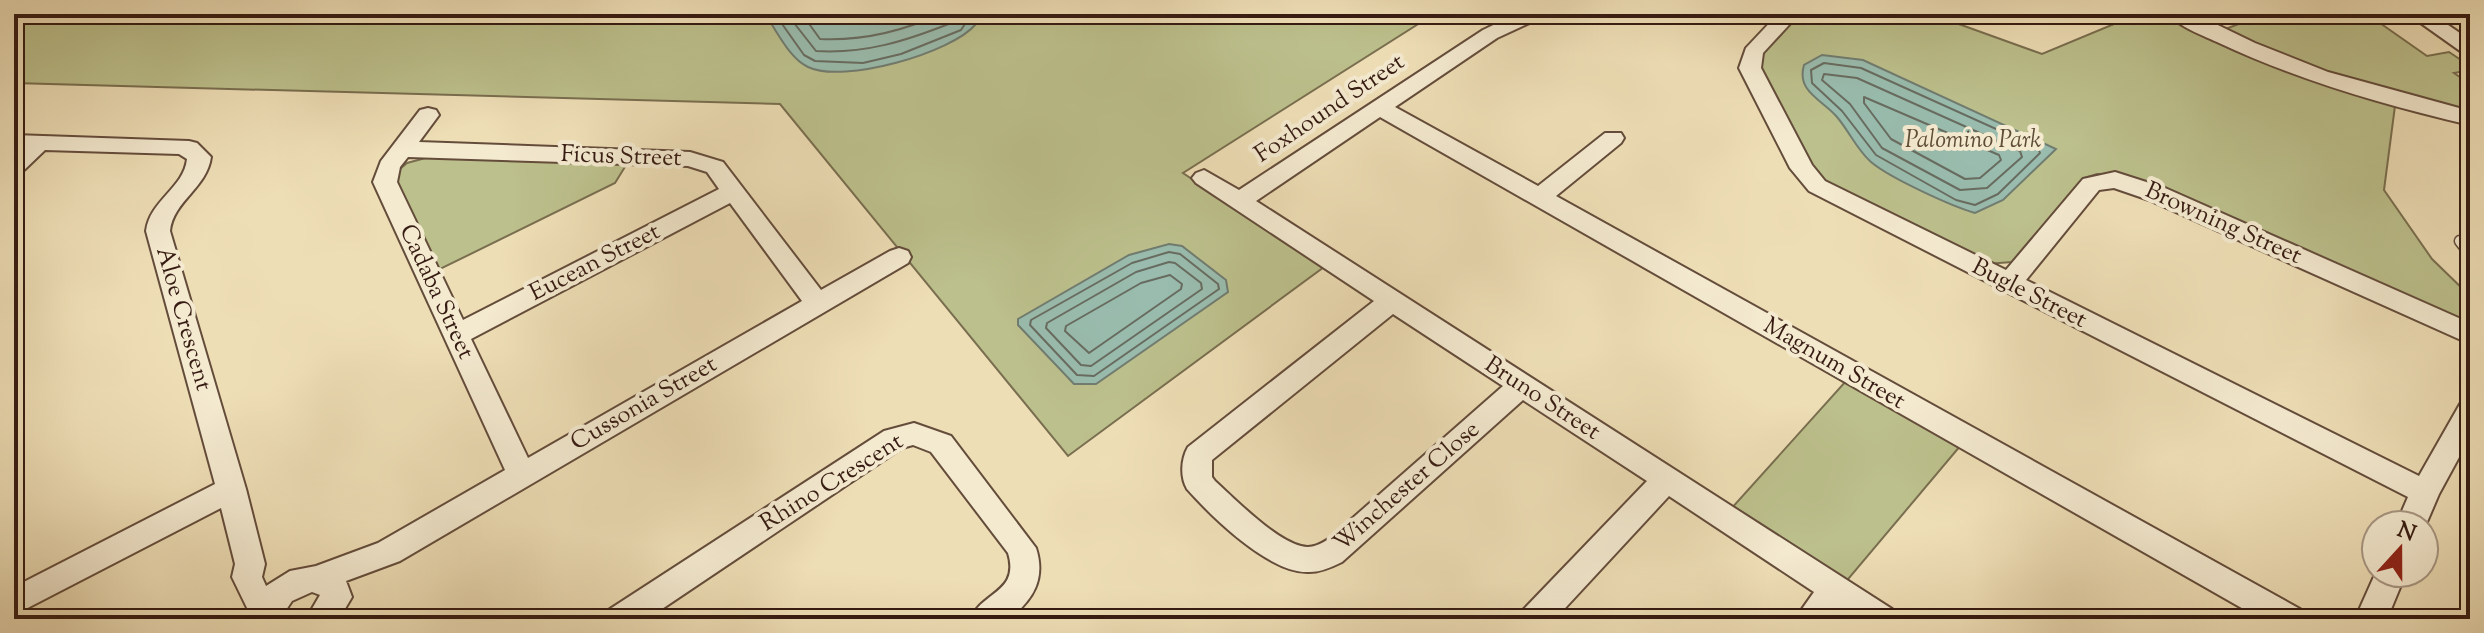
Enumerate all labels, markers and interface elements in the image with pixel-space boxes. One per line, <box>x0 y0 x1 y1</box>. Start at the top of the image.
street label: Foxhound Street <box>1248 46 1412 172</box>
park label: Palomino Park <box>1905 124 2041 158</box>
street label: Ficus Street <box>560 138 682 176</box>
street label: Browning Street <box>2139 174 2307 274</box>
street label: Eucean Street <box>524 215 666 311</box>
street label: Cadaba Street <box>390 219 482 365</box>
street label: Aloe Crescent <box>146 243 220 395</box>
street label: Bugle Street <box>1965 250 2093 338</box>
street label: Magnum Street <box>1757 309 1911 419</box>
street label: Cussonia Street <box>564 348 724 460</box>
street label: Bruno Street <box>1477 349 1607 449</box>
street label: Winchester Close <box>1326 414 1488 560</box>
street label: Rhino Crescent <box>754 425 910 541</box>
north arrow <box>2360 509 2440 589</box>
text: N <box>2392 515 2420 551</box>

